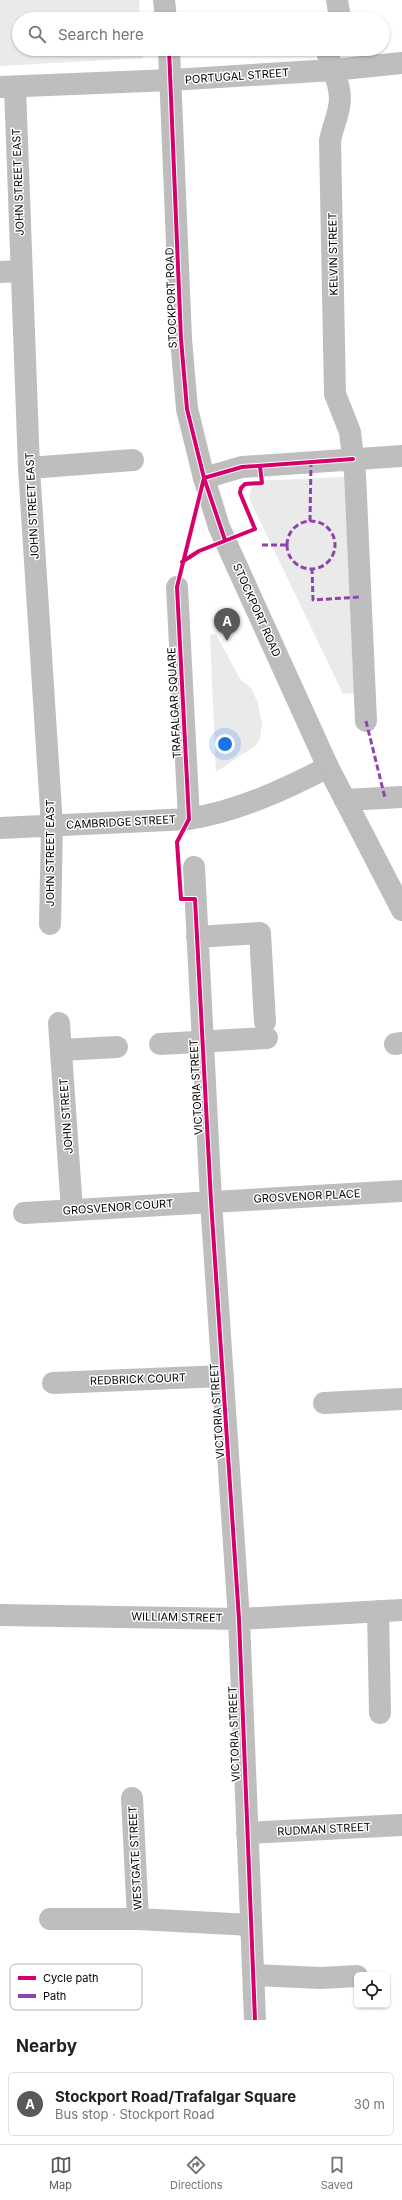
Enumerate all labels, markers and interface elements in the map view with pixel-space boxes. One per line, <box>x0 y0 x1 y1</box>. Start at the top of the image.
search box <box>12 12 390 56</box>
icon: search <box>26 23 48 45</box>
text: Search here <box>58 25 144 44</box>
street label: PORTUGAL STREET <box>185 65 289 87</box>
street label: JOHN STREET EAST <box>9 128 27 236</box>
street label: KELVIN STREET <box>325 212 341 296</box>
street label: STOCKPORT ROAD <box>162 247 180 349</box>
street label: JOHN STREET EAST <box>22 452 42 560</box>
street label: STOCKPORT ROAD <box>230 561 284 659</box>
pin: A <box>214 608 240 641</box>
street label: TRAFALGAR SQUARE <box>164 647 184 759</box>
your location <box>215 734 235 754</box>
street label: JOHN STREET EAST <box>43 799 57 907</box>
street label: CAMBRIDGE STREET <box>66 812 176 832</box>
street label: VICTORIA STREET <box>186 1039 206 1135</box>
street label: JOHN STREET <box>56 1078 76 1154</box>
street label: GROSVENOR PLACE <box>253 1186 361 1206</box>
street label: GROSVENOR COURT <box>62 1196 174 1218</box>
street label: VICTORIA STREET <box>207 1363 227 1459</box>
street label: REDBRICK COURT <box>90 1370 186 1388</box>
street label: WILLIAM STREET <box>131 1609 223 1625</box>
street label: VICTORIA STREET <box>225 1686 243 1782</box>
street label: WESTGATE STREET <box>125 1806 145 1910</box>
street label: RUDMAN STREET <box>277 1820 371 1838</box>
legend <box>10 1964 142 2010</box>
text: Cycle path <box>43 1971 99 1985</box>
map controls <box>354 1972 390 2008</box>
button: locate <box>354 1972 390 2008</box>
text: Path <box>43 1989 66 2003</box>
text: Nearby <box>16 2036 77 2056</box>
text: Stockport Road/Trafalgar Square <box>55 2087 296 2106</box>
text: A <box>25 2096 35 2112</box>
text: 30 m <box>354 2096 385 2112</box>
text: Bus stop · Stockport Road <box>55 2106 214 2122</box>
tab: Map <box>49 2154 72 2192</box>
tab: Directions <box>170 2154 223 2192</box>
tab: Saved <box>321 2154 353 2192</box>

